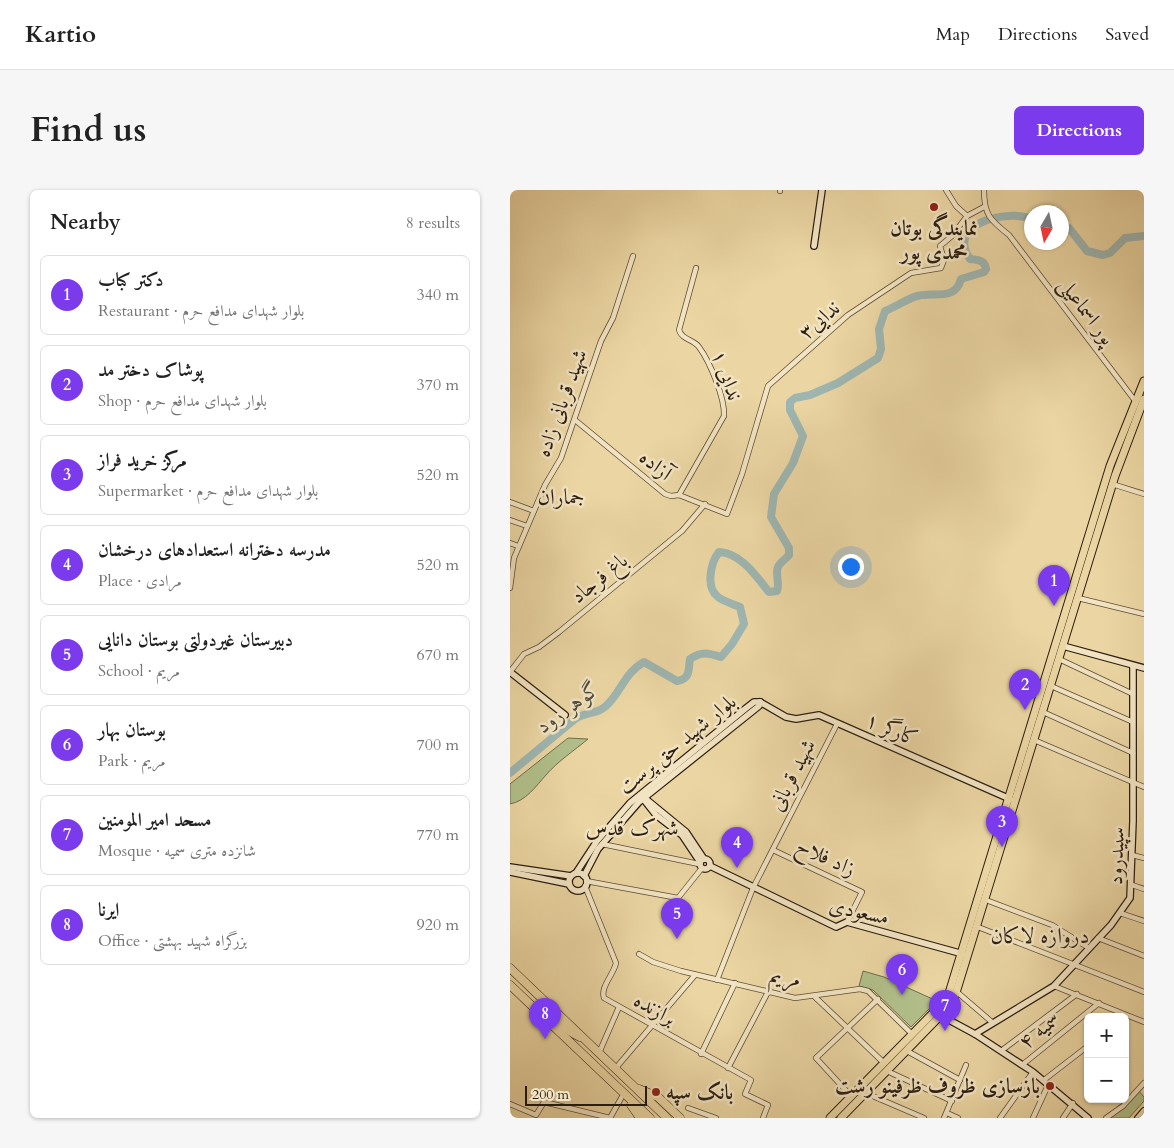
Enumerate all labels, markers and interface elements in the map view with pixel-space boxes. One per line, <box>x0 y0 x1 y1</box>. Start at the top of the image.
text: Kartio <box>25 18 96 51</box>
text: Map <box>936 22 970 47</box>
text: Directions <box>998 22 1077 47</box>
text: Saved <box>1105 22 1149 47</box>
text: Find us <box>30 106 146 154</box>
button: Directions <box>1014 106 1144 155</box>
marker: نمایندگی بوتان محمدی پور <box>928 201 940 213</box>
north arrow <box>1024 205 1069 250</box>
text: Nearby <box>50 208 121 237</box>
text: 8 results <box>406 212 460 234</box>
place label: نمایندگی بوتان محمدی پور <box>890 212 978 267</box>
text: دکتر کباب <box>98 267 164 293</box>
street label: پور اسماعیلی <box>1051 271 1122 353</box>
text: 1 <box>63 284 71 306</box>
text: 340 m <box>417 284 459 306</box>
street label: ندایی۳ <box>792 294 846 346</box>
text: Restaurant · بلوار شهدای مدافع حرم <box>98 300 304 322</box>
street label: شهید قربانی زاده <box>529 345 594 461</box>
street label: ندایی ۱ <box>704 346 749 404</box>
text: پوشاک دختر مد <box>98 357 203 383</box>
text: 2 <box>63 374 71 396</box>
text: 370 m <box>417 374 459 396</box>
text: Shop · بلوار شهدای مدافع حرم <box>98 390 267 412</box>
street label: آزاده <box>633 443 680 489</box>
text: مرکز خرید فراز <box>98 447 187 473</box>
text: 3 <box>63 464 71 486</box>
text: 520 m <box>417 464 459 486</box>
text: Supermarket · بلوار شهدای مدافع حرم <box>98 480 318 502</box>
district label: جماران <box>537 482 585 512</box>
text: مدرسه دخترانه استعدادهای درخشان <box>98 537 331 563</box>
street label: باغ فرجاد <box>564 546 636 613</box>
text: 4 <box>63 554 71 576</box>
text: 520 m <box>417 554 459 576</box>
your location <box>838 554 864 580</box>
pin: 1 <box>1038 565 1070 606</box>
text: Place · مرادی <box>98 570 182 592</box>
text: دبیرستان غیردولتی بوستان دانایی <box>98 627 293 653</box>
text: 5 <box>63 644 71 666</box>
text: 670 m <box>417 644 459 666</box>
text: School · مریم <box>98 660 180 682</box>
pin: 2 <box>1009 669 1041 710</box>
water label: گوهر رود <box>530 673 607 740</box>
street label: بلوار شهید حق پرست <box>612 688 743 801</box>
street label: کارگر ۱ <box>861 706 922 753</box>
text: بوستان بهار <box>98 717 166 743</box>
text: 6 <box>63 734 71 756</box>
text: 700 m <box>417 734 459 756</box>
street label: شهید قربانی <box>762 734 823 816</box>
text: Park · مریم <box>98 750 165 772</box>
pin: 3 <box>986 806 1018 847</box>
text: مسحد امیر المومنین <box>98 807 211 833</box>
district label: شهرک قدس <box>585 813 679 843</box>
text: 7 <box>63 824 71 846</box>
text: 770 m <box>417 824 459 846</box>
street label: سپیدرود <box>1101 826 1132 886</box>
pin: 4 <box>721 827 753 868</box>
street label: زاد فلاح <box>790 831 860 887</box>
text: Mosque · شانزده متری سمیه <box>98 840 256 862</box>
street label: مسعودی <box>826 891 892 932</box>
text: ایرنا <box>98 897 119 923</box>
pin: 5 <box>661 898 693 939</box>
text: 8 <box>63 914 71 936</box>
text: 920 m <box>417 914 459 936</box>
district label: دروازه لاکان <box>991 921 1089 951</box>
text: Office · بزرگراه شهید بهشتی <box>98 930 247 952</box>
pin: 6 <box>886 954 918 995</box>
street label: مریم <box>767 961 803 997</box>
street label: برازنده <box>628 986 681 1033</box>
pin: 7 <box>929 990 961 1031</box>
pin: 8 <box>529 998 561 1039</box>
street label: سمیه ۴ <box>1012 1005 1066 1056</box>
map controls <box>1084 1013 1129 1103</box>
button: + <box>1084 1013 1129 1058</box>
button: − <box>1084 1058 1129 1103</box>
place label: بازسازی ظروف ظرفینو رشت <box>835 1072 1040 1101</box>
place label: بانک سپه <box>666 1078 733 1107</box>
marker: بازسازی ظروف ظرفینو رشت <box>1044 1080 1056 1092</box>
scale bar <box>525 1083 648 1106</box>
text: 200 m <box>532 1085 569 1104</box>
marker: بانک سپه <box>650 1086 662 1098</box>

